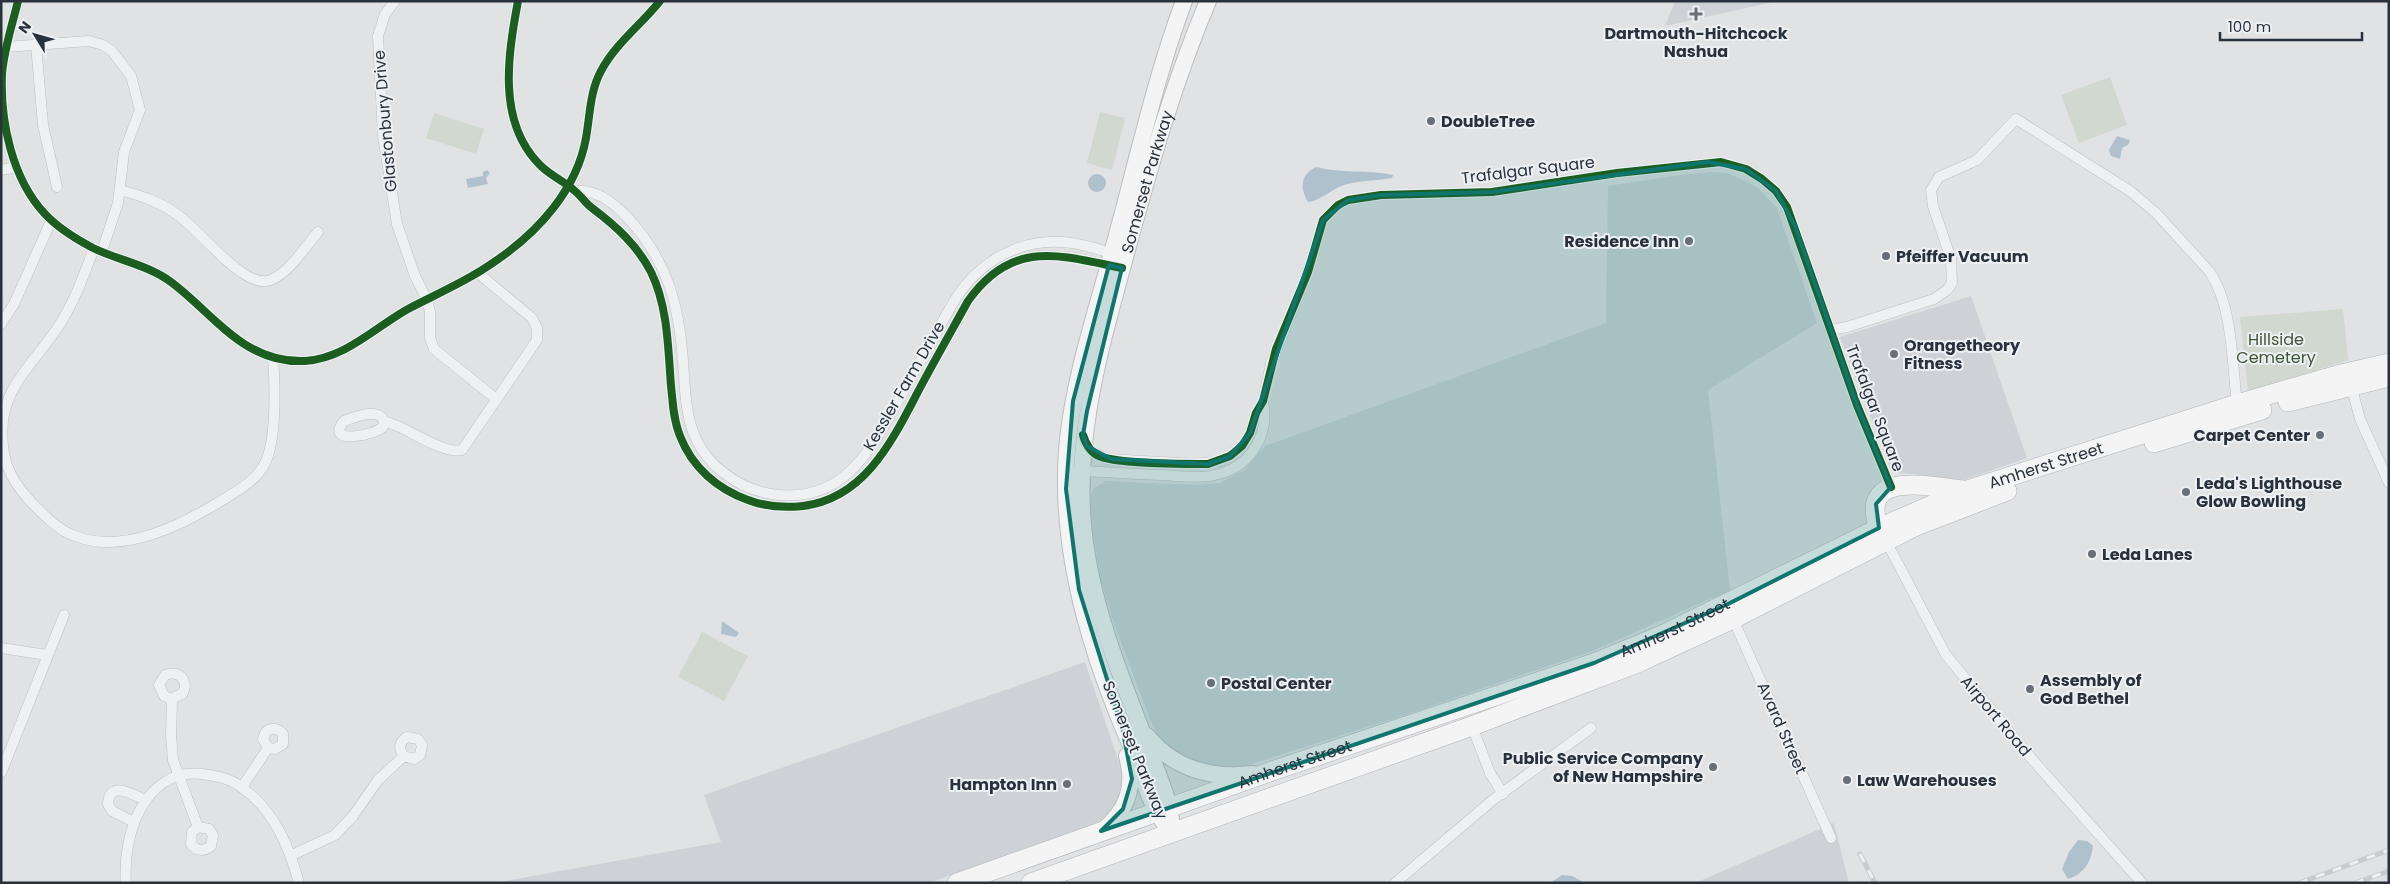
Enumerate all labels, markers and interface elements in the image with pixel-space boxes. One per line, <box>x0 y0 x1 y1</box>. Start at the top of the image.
marker: Dartmouth-Hitchcock Nashua <box>1689 7 1703 21</box>
north arrow <box>10 10 60 60</box>
scale bar <box>2220 10 2362 42</box>
text: 100 m <box>2228 16 2271 37</box>
text: N <box>13 17 36 37</box>
place label: Dartmouth-Hitchcock Nashua <box>1604 22 1788 63</box>
street label: Glastonbury Drive <box>367 49 403 193</box>
street label: Somerset Parkway <box>1115 107 1179 256</box>
place label: DoubleTree <box>1441 110 1535 133</box>
marker: DoubleTree <box>1425 115 1437 127</box>
street label: Trafalgar Square <box>1460 150 1596 190</box>
place label: Residence Inn <box>1564 230 1679 253</box>
marker: Residence Inn <box>1683 235 1695 247</box>
place label: Pfeiffer Vacuum <box>1896 245 2029 268</box>
marker: Pfeiffer Vacuum <box>1880 250 1892 262</box>
street label: Kessler Farm Drive <box>858 317 950 455</box>
park label: Hillside Cemetery <box>2236 328 2316 369</box>
place label: Orangetheory Fitness <box>1904 334 2021 375</box>
street label: Trafalgar Square <box>1840 341 1910 475</box>
marker: Orangetheory Fitness <box>1888 348 1900 360</box>
place label: Carpet Center <box>2193 424 2310 447</box>
marker: Carpet Center <box>2314 429 2326 441</box>
street label: Amherst Street <box>1986 436 2106 494</box>
place label: Leda's Lighthouse Glow Bowling <box>2196 472 2342 513</box>
marker: Leda's Lighthouse Glow Bowling <box>2180 486 2192 498</box>
place label: Leda Lanes <box>2102 543 2193 566</box>
marker: Leda Lanes <box>2086 548 2098 560</box>
street label: Amherst Street <box>1616 592 1734 663</box>
place label: Assembly of God Bethel <box>2040 669 2142 710</box>
street label: Airport Road <box>1955 671 2037 761</box>
place label: Postal Center <box>1221 672 1332 695</box>
street label: Somerset Parkway <box>1097 677 1173 823</box>
marker: Postal Center <box>1205 677 1217 689</box>
street label: Avard Street <box>1751 678 1813 778</box>
marker: Assembly of God Bethel <box>2024 683 2036 695</box>
street label: Amherst Street <box>1235 734 1355 794</box>
place label: Public Service Company of New Hampshire <box>1503 747 1704 788</box>
marker: Public Service Company of New Hampshire <box>1707 761 1719 773</box>
place label: Law Warehouses <box>1857 769 1997 792</box>
place label: Hampton Inn <box>949 773 1057 796</box>
marker: Law Warehouses <box>1841 774 1853 786</box>
marker: Hampton Inn <box>1061 778 1073 790</box>

